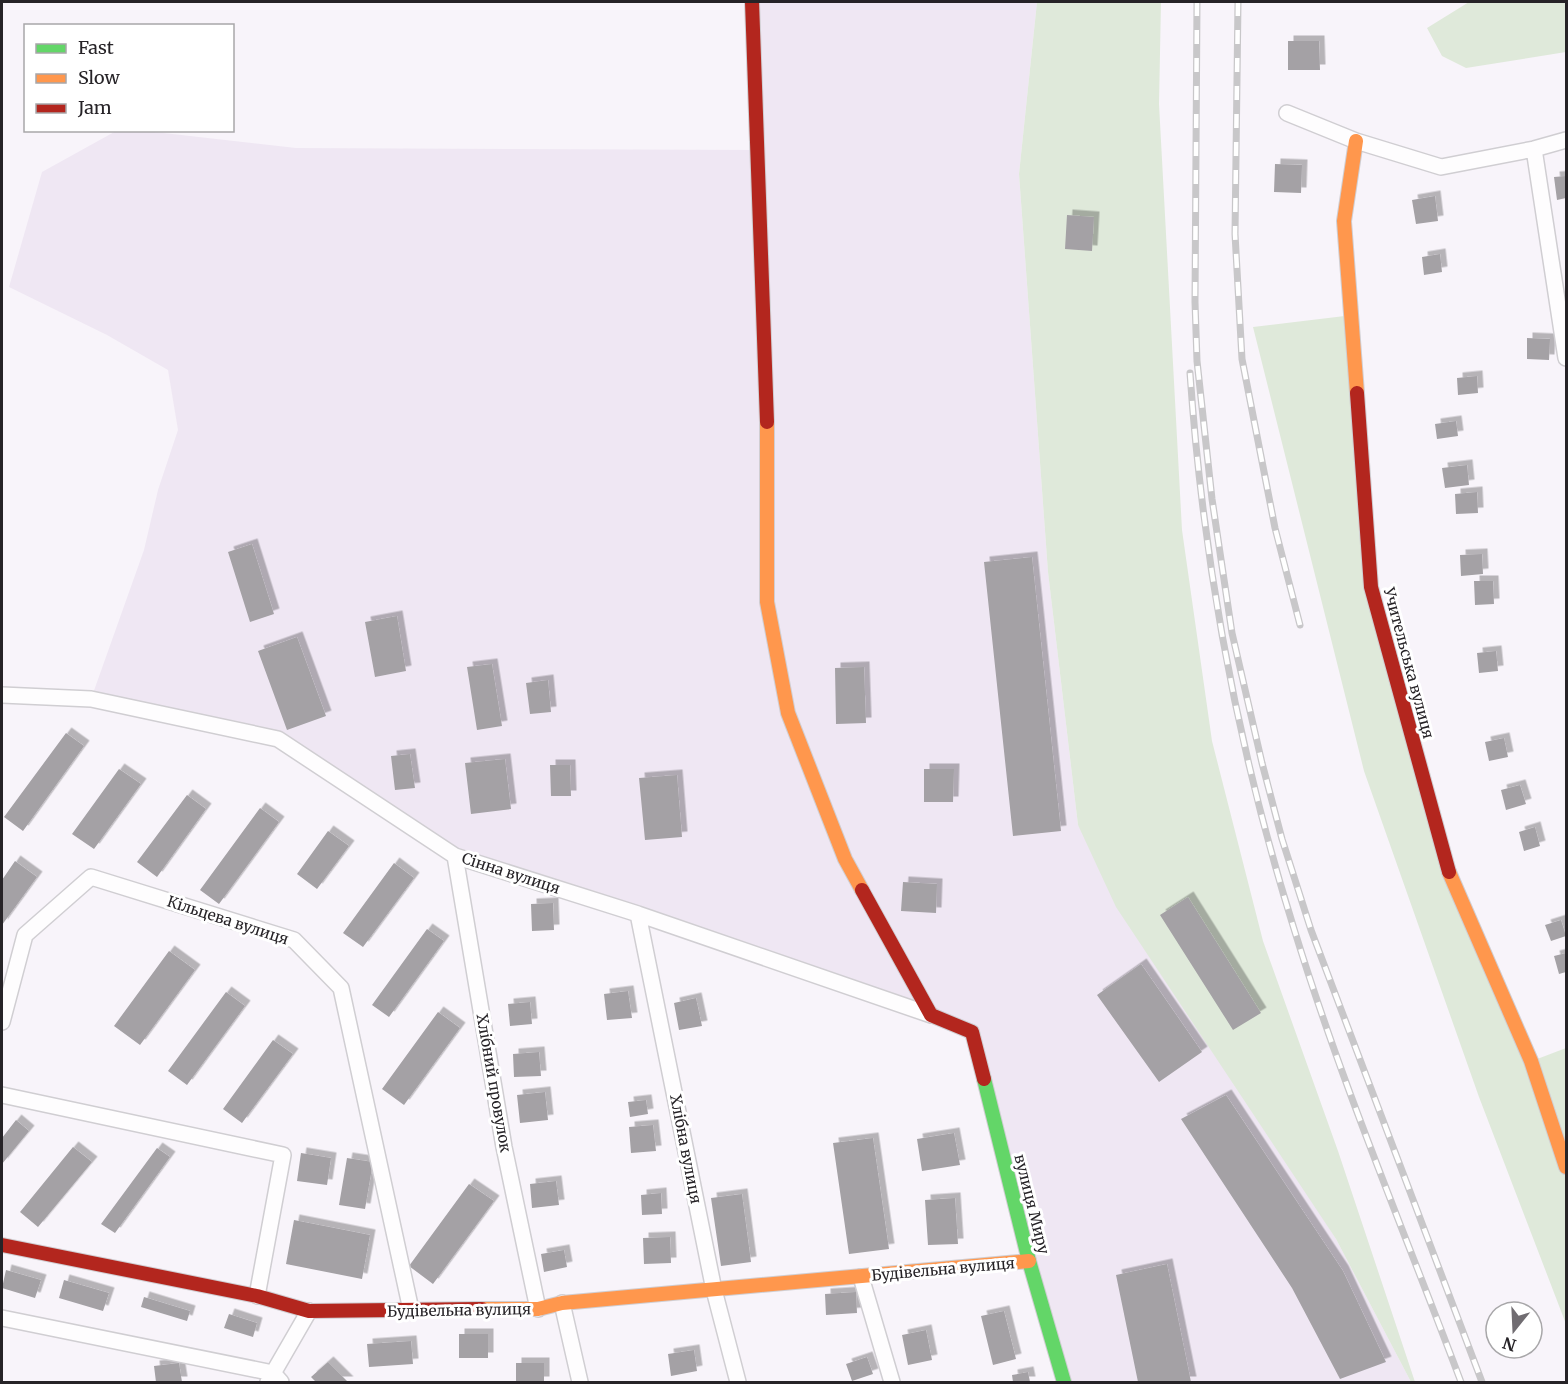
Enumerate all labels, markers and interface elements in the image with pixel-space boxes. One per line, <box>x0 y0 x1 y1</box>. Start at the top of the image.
legend <box>24 24 234 132</box>
text: Fast <box>78 36 114 59</box>
text: Slow <box>78 66 121 89</box>
text: Jam <box>77 96 112 119</box>
street label: Учительська вулиця <box>1379 584 1438 741</box>
street label: Сінна вулиця <box>459 848 563 898</box>
street label: Кільцева вулиця <box>165 891 291 949</box>
street label: Хлібний провулок <box>472 1012 516 1154</box>
street label: Хлібна вулиця <box>666 1093 706 1205</box>
street label: вулиця Миру <box>1010 1152 1054 1256</box>
street label: Будівельна вулиця <box>870 1253 1016 1285</box>
street label: Будівельна вулиця <box>387 1299 531 1321</box>
north arrow <box>1484 1300 1544 1360</box>
text: N <box>1500 1333 1518 1356</box>

